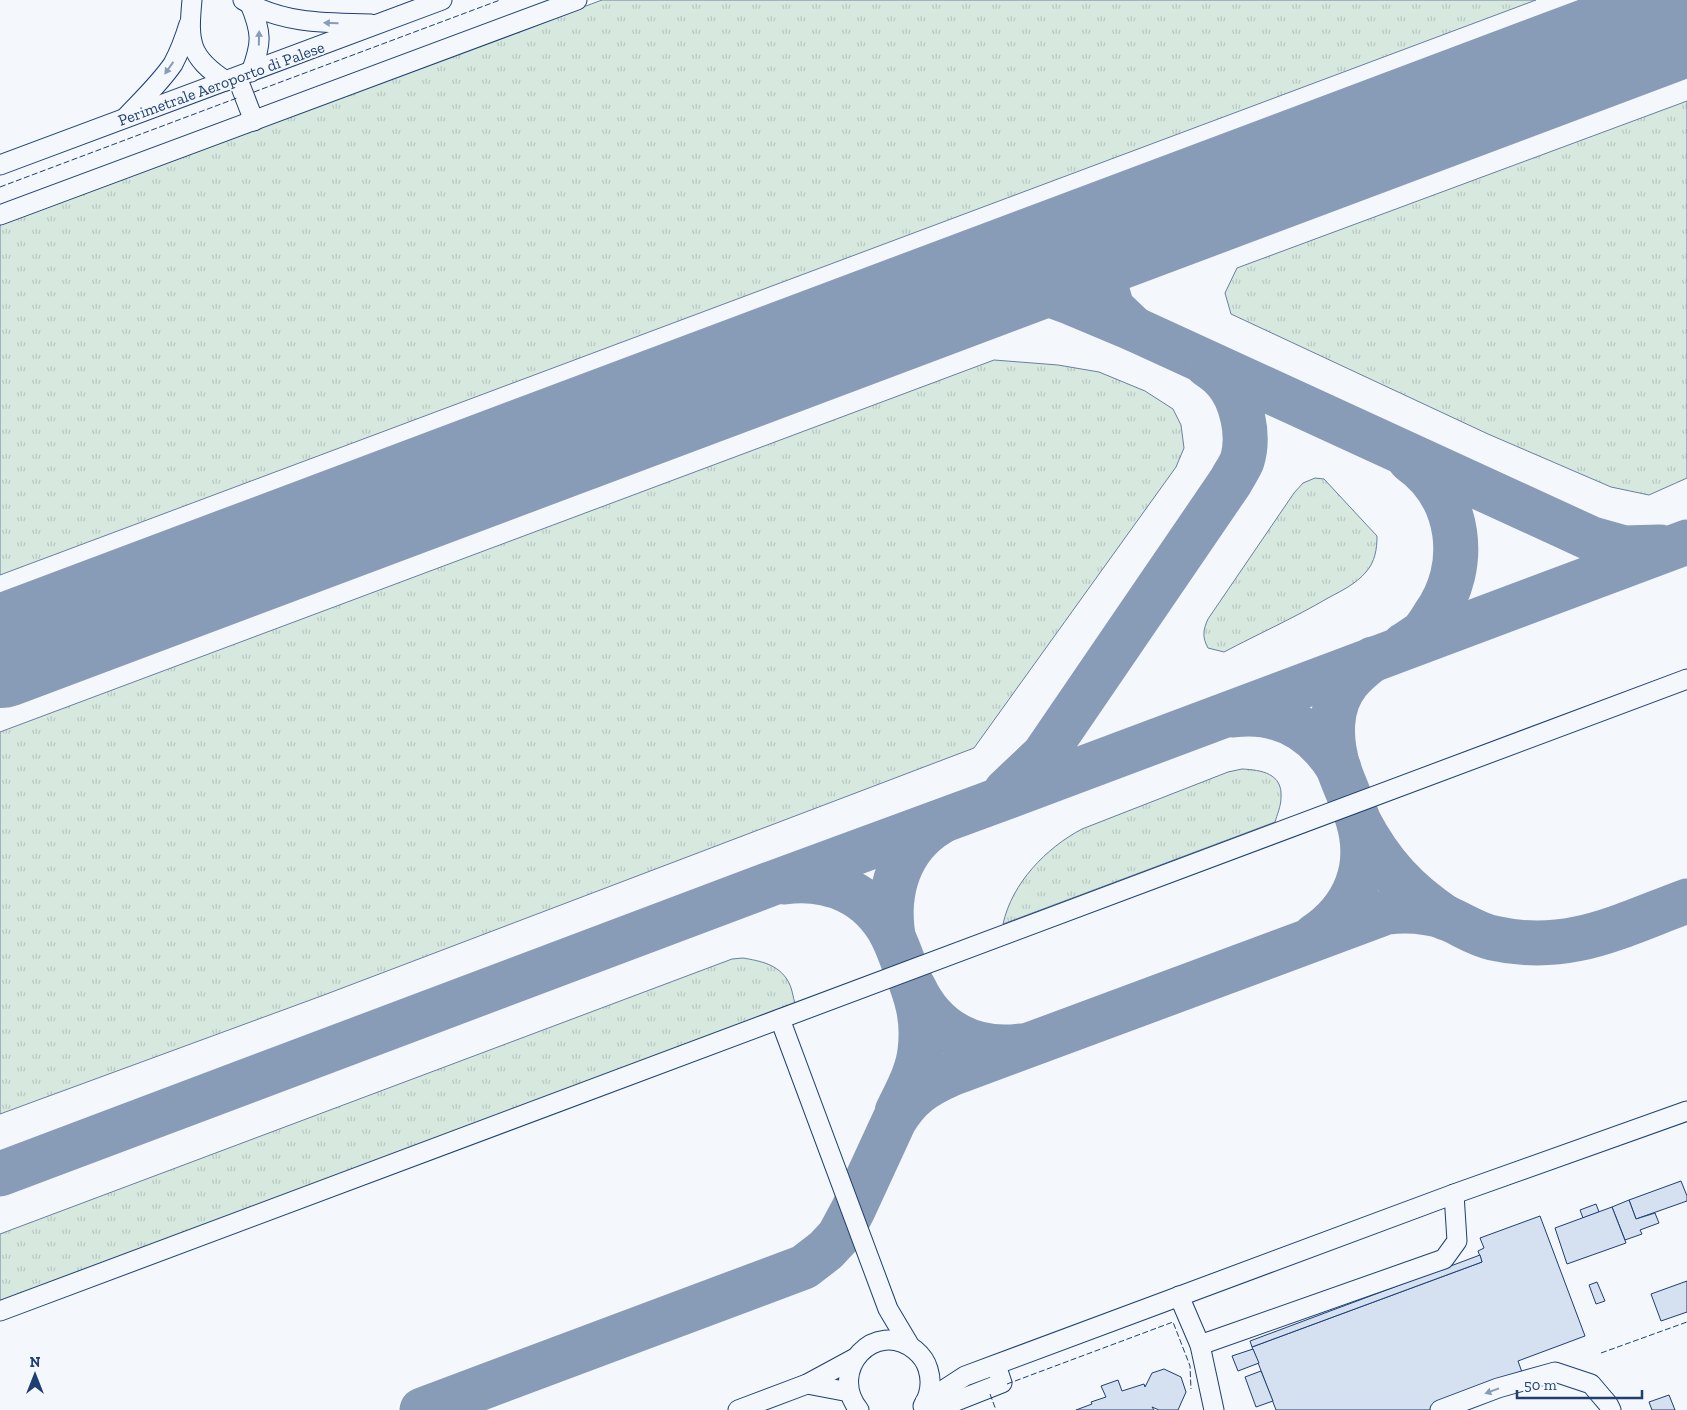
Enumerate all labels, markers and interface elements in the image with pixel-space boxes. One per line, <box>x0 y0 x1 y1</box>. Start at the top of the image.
one-way arrow <box>322 19 338 27</box>
one-way arrow <box>255 30 263 46</box>
street label: Perimetrale Aeroporto di Palese <box>115 37 327 130</box>
one-way arrow <box>164 61 174 75</box>
north arrow <box>10 1350 60 1400</box>
text: N <box>30 1354 41 1371</box>
scale bar <box>1517 1368 1642 1400</box>
text: 50 m <box>1524 1376 1557 1394</box>
one-way arrow <box>1484 1387 1499 1395</box>

